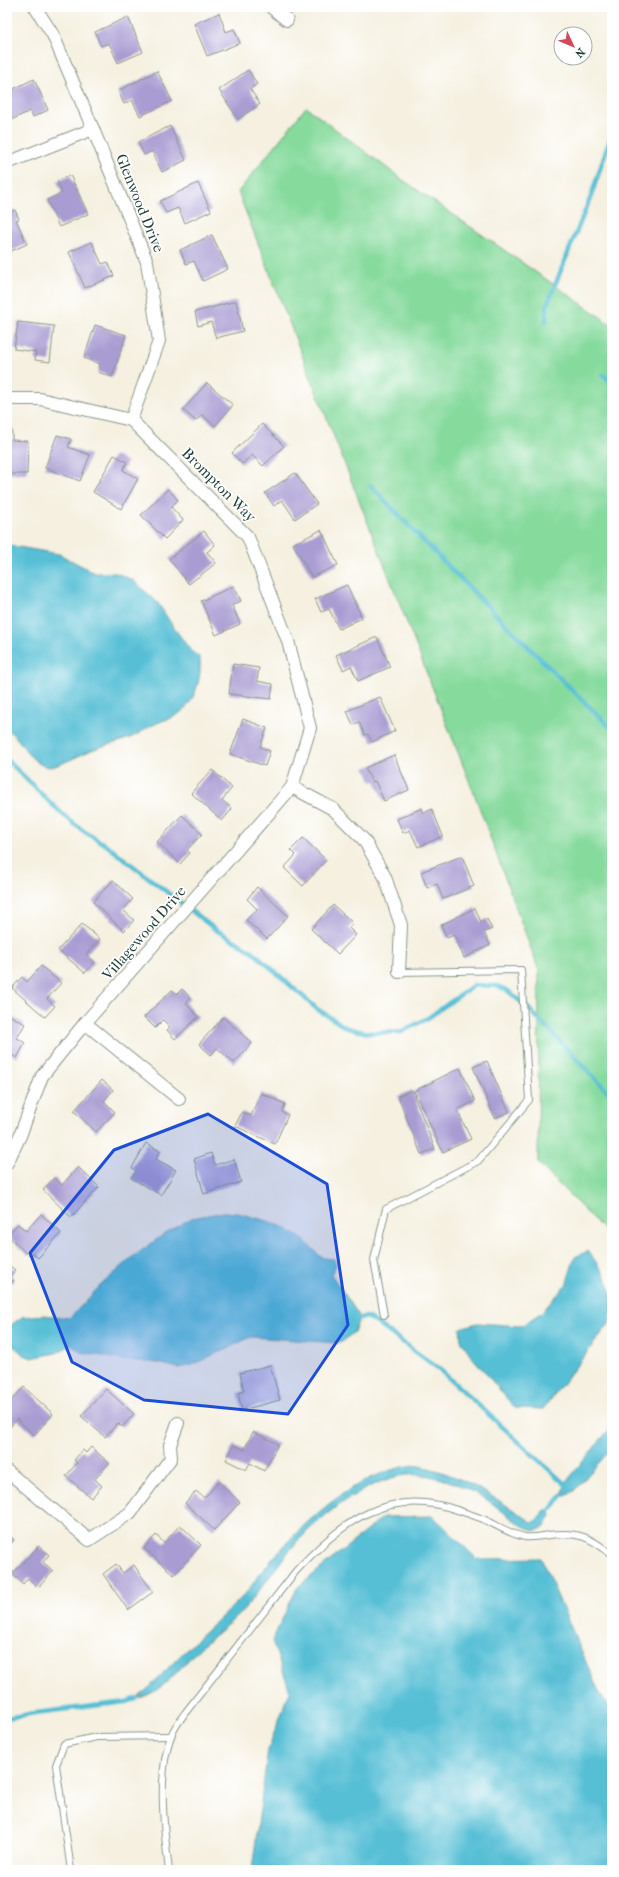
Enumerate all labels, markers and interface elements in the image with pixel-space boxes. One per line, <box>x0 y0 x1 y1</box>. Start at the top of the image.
north arrow <box>553 26 593 66</box>
text: N <box>572 45 587 61</box>
street label: Glenwood Drive <box>112 151 168 255</box>
street label: Brompton Way <box>178 444 261 527</box>
street label: Villagewood Drive <box>98 882 190 984</box>

